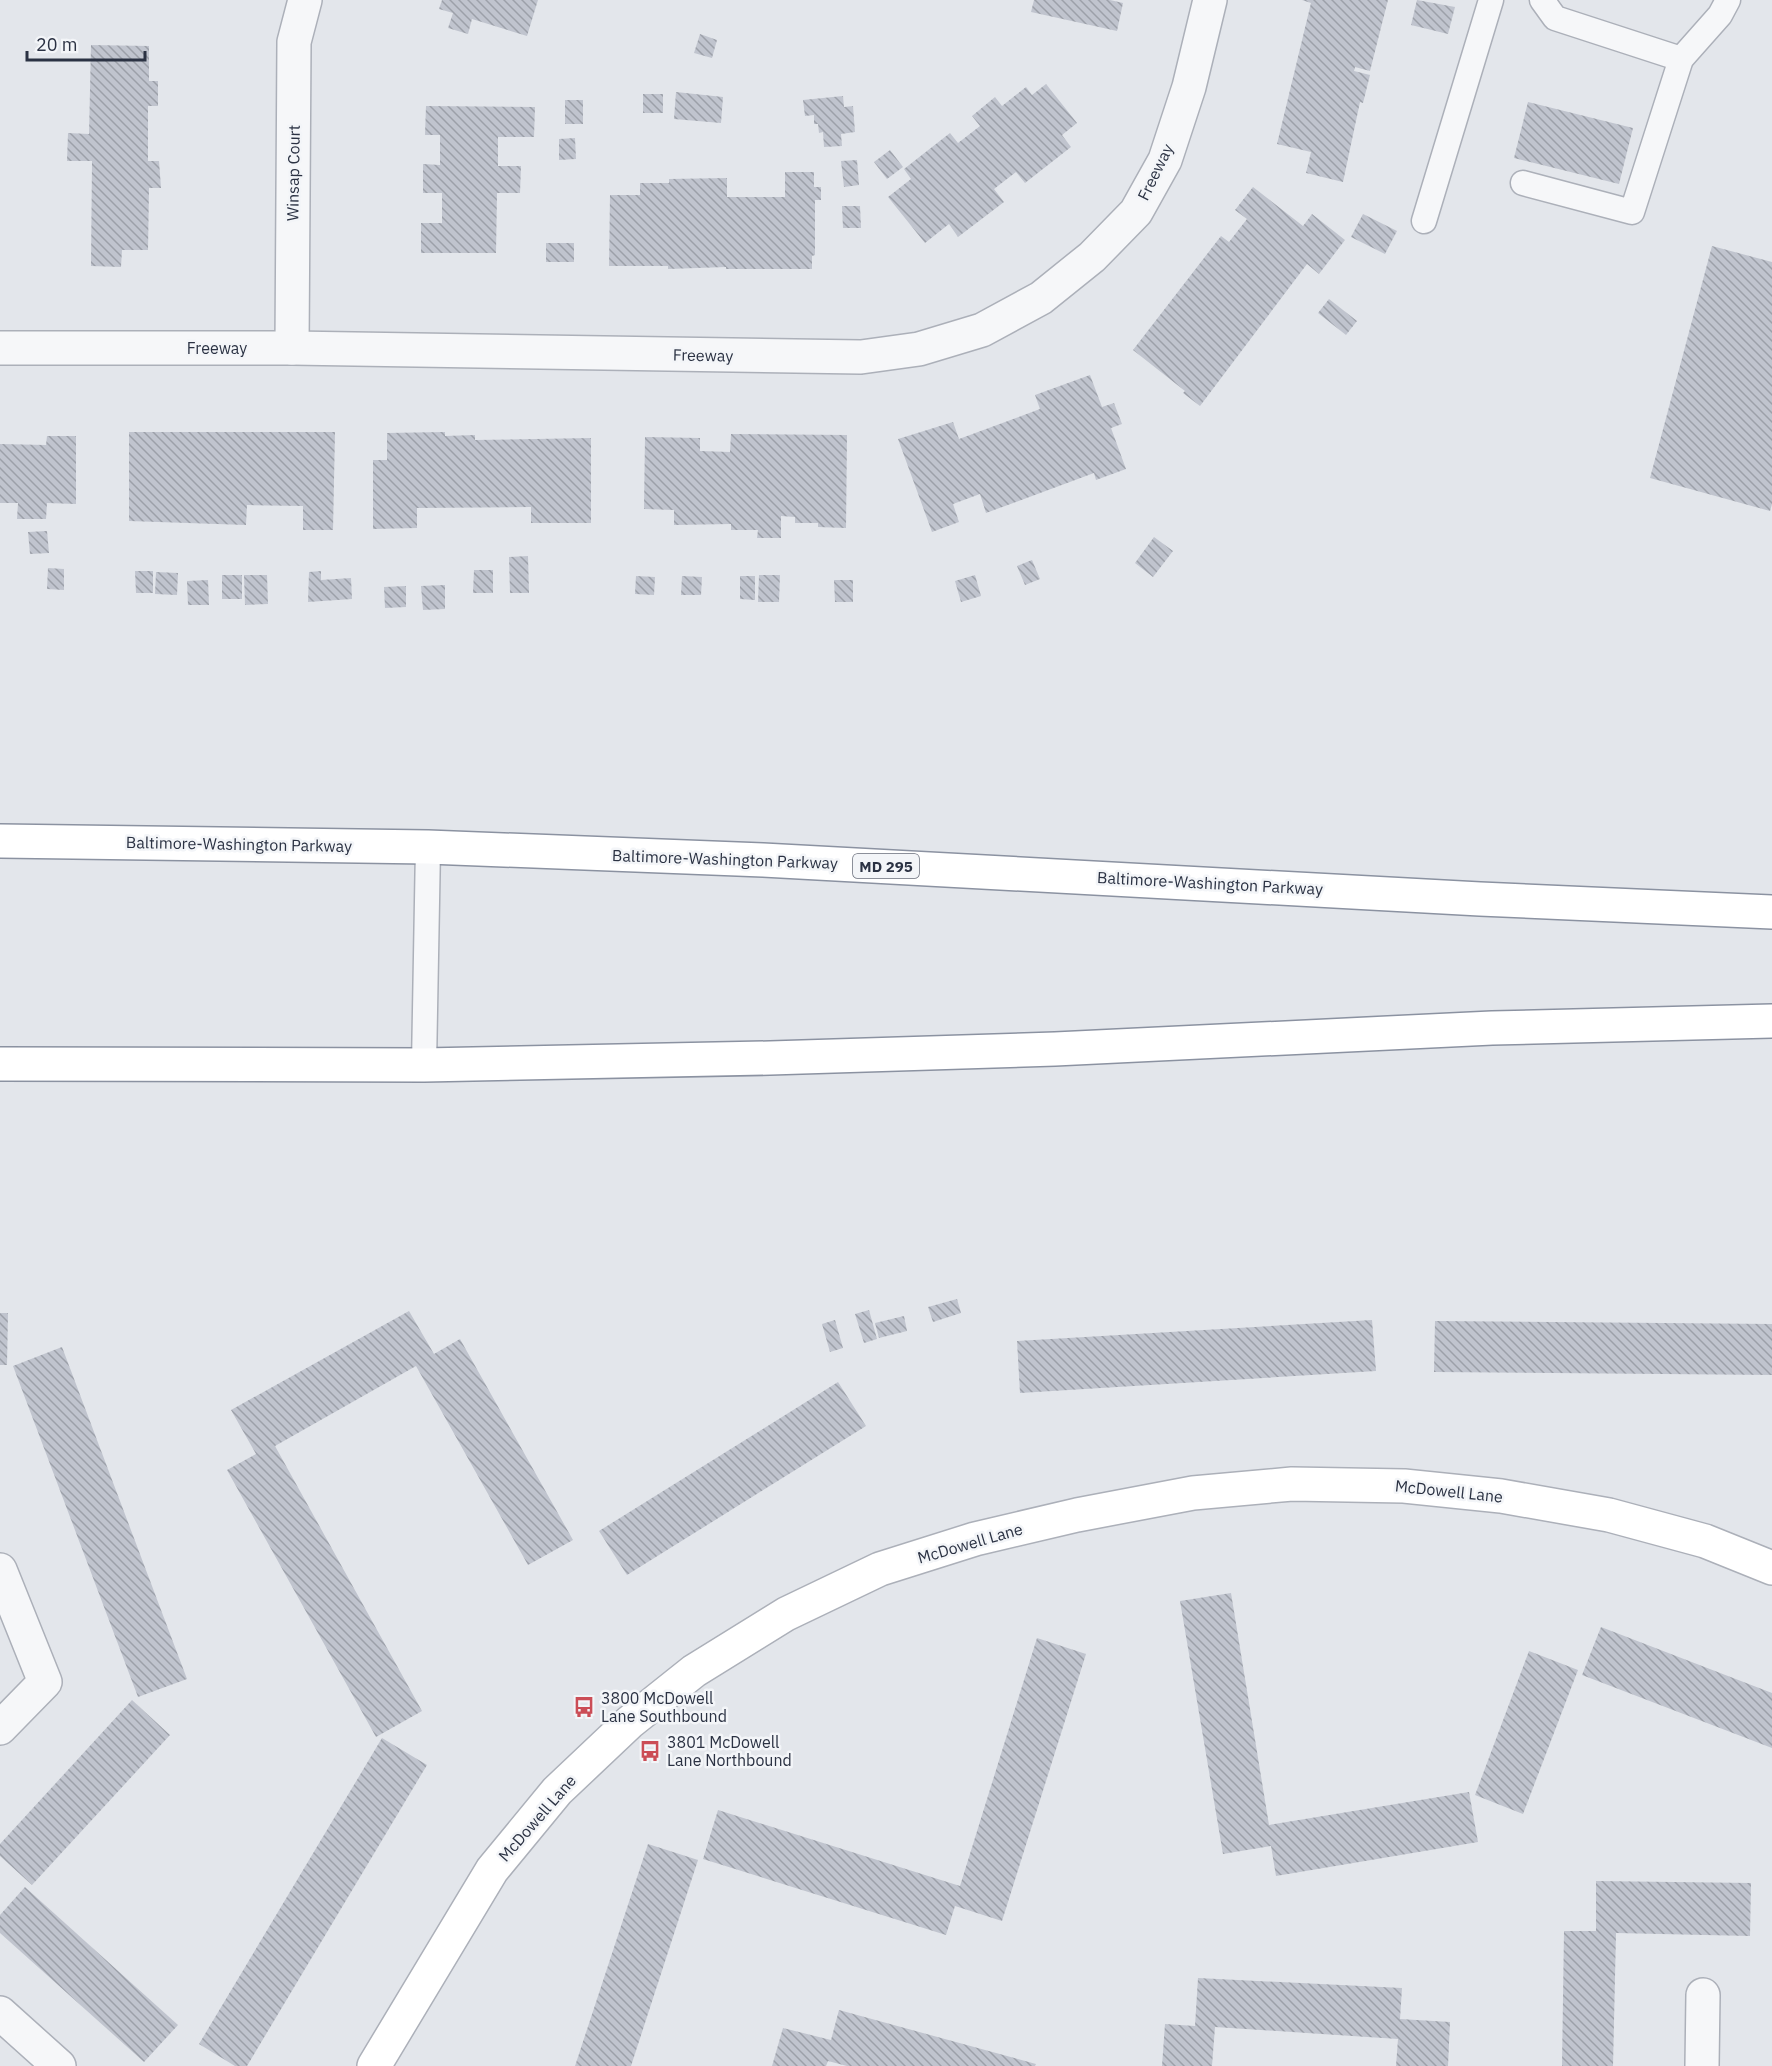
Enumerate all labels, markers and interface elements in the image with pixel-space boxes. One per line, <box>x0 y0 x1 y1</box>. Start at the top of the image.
scale bar <box>27 24 146 62</box>
text: 20 m <box>36 33 78 56</box>
street label: Winsap Court <box>282 125 304 221</box>
street label: Freeway <box>1133 140 1177 204</box>
street label: Freeway <box>187 338 247 358</box>
street label: Freeway <box>673 344 733 366</box>
street label: Baltimore-Washington Parkway <box>126 832 352 856</box>
street label: Baltimore-Washington Parkway <box>612 845 838 873</box>
road number: MD 295 <box>853 854 919 878</box>
street label: Baltimore-Washington Parkway <box>1097 867 1323 899</box>
street label: McDowell Lane <box>1394 1475 1504 1507</box>
street label: McDowell Lane <box>915 1518 1025 1568</box>
place label: 3800 McDowell Lane Southbound <box>601 1688 727 1726</box>
bus stop icon: 3800 McDowell Lane Southbound <box>572 1695 596 1719</box>
place label: 3801 McDowell Lane Northbound <box>667 1732 792 1770</box>
bus stop icon: 3801 McDowell Lane Northbound <box>638 1739 662 1763</box>
street label: McDowell Lane <box>494 1770 580 1865</box>

